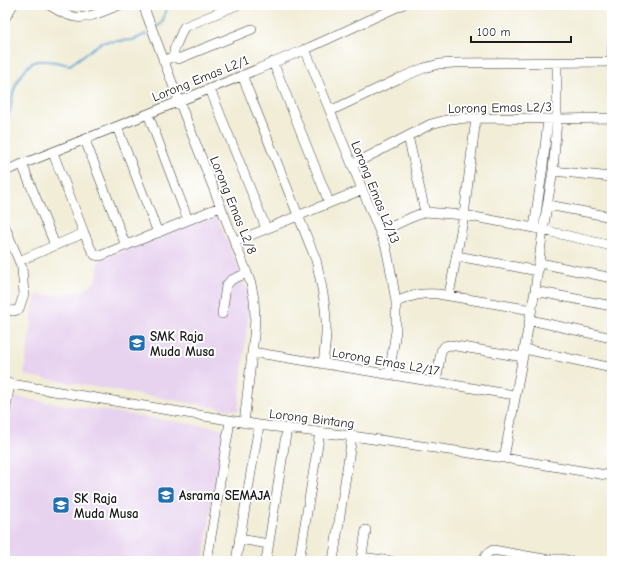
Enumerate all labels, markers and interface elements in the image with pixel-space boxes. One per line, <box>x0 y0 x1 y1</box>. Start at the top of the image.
scale bar <box>471 18 571 44</box>
text: 100 m <box>477 25 510 39</box>
street label: Lorong Emas L2/1 <box>150 52 251 105</box>
street label: Lorong Emas L2/3 <box>448 99 552 116</box>
street label: Lorong Emas L2/13 <box>348 139 403 246</box>
street label: Lorong Emas L2/8 <box>207 154 260 257</box>
place label: SMK Raja Muda Musa <box>150 329 215 359</box>
school or university icon: SMK Raja Muda Musa <box>127 333 147 353</box>
street label: Lorong Emas L2/17 <box>331 345 441 378</box>
street label: Lorong Bintang <box>268 406 355 431</box>
school or university icon: Asrama SEMAJA <box>156 485 176 505</box>
place label: Asrama SEMAJA <box>179 488 271 503</box>
place label: SK Raja Muda Musa <box>74 491 139 521</box>
school or university icon: SK Raja Muda Musa <box>51 495 71 515</box>

